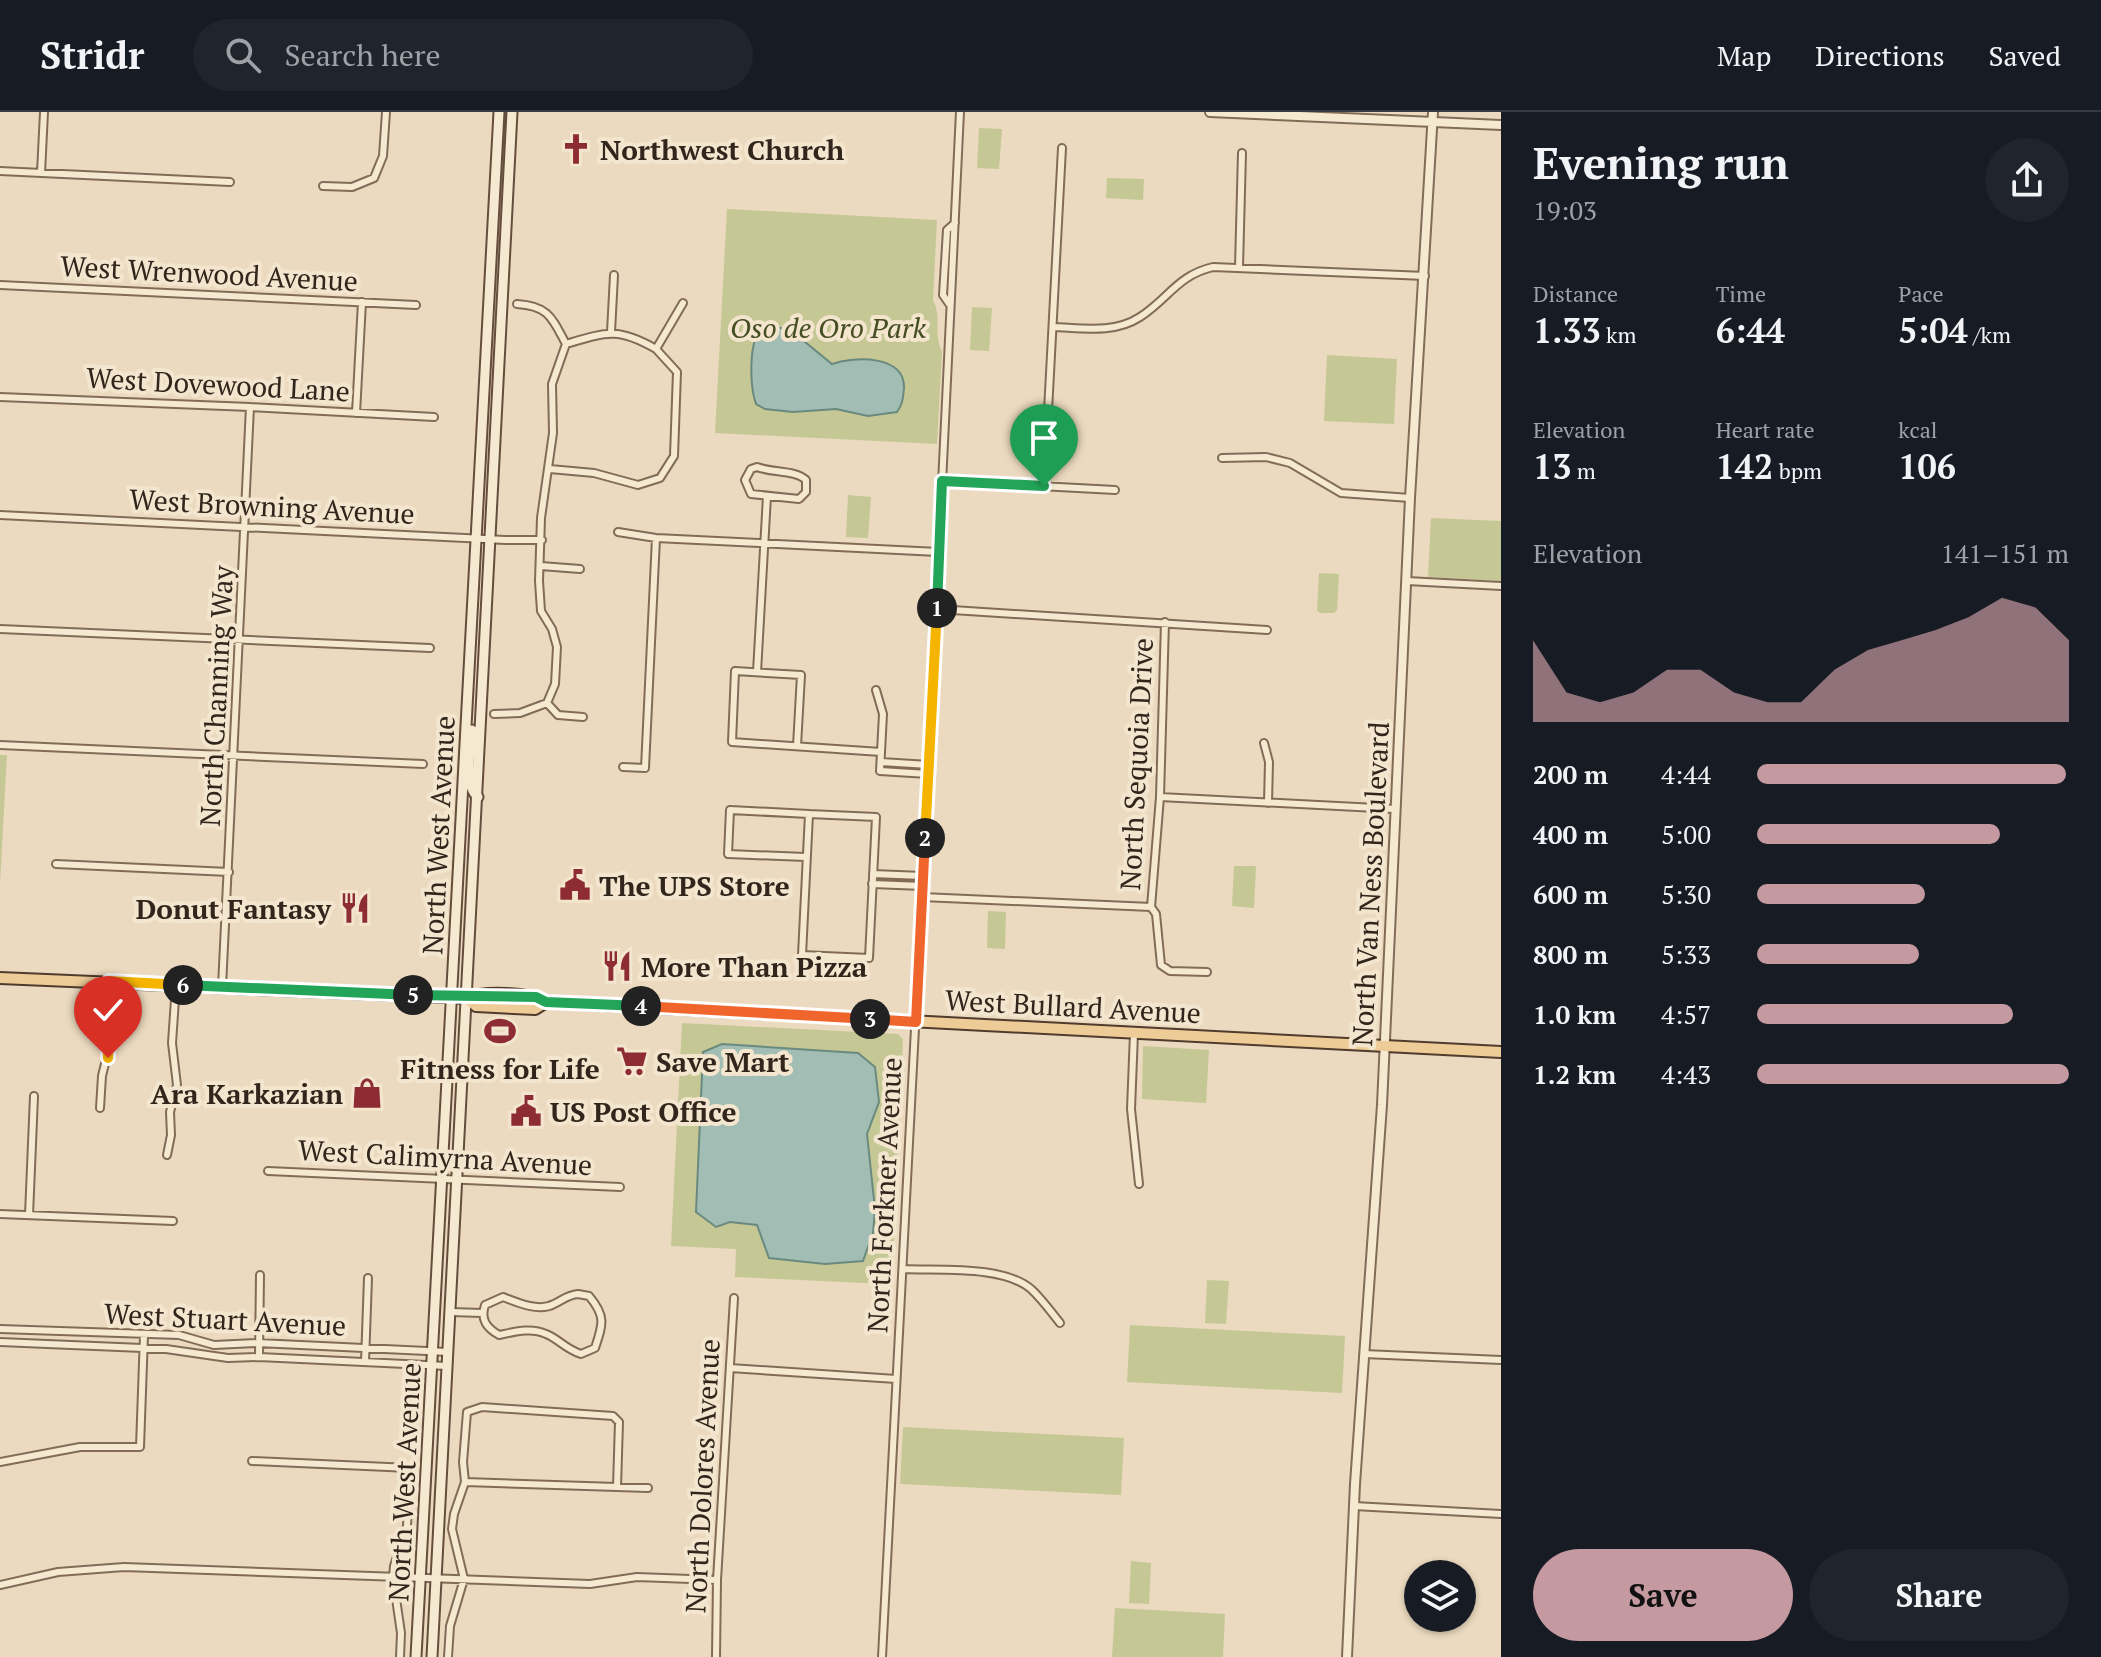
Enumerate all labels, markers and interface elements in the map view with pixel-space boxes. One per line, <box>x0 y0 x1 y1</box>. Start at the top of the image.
search box <box>193 19 753 91</box>
text: Stridr <box>40 30 145 80</box>
icon: search <box>221 33 265 77</box>
text: Search here <box>285 35 441 75</box>
text: Map <box>1717 37 1771 74</box>
text: Directions <box>1815 37 1945 74</box>
text: Saved <box>1989 37 2061 74</box>
place label: Northwest Church <box>600 131 844 168</box>
church icon: Northwest Church <box>559 132 593 166</box>
text: Evening run <box>1533 133 1789 192</box>
button: share <box>1985 138 2069 222</box>
text: 19:03 <box>1533 193 1597 227</box>
street label: West Wrenwood Avenue <box>59 247 359 299</box>
text: Distance <box>1533 279 1618 308</box>
text: Time <box>1716 279 1766 308</box>
text: Pace <box>1898 279 1943 308</box>
text: 1.33 <box>1533 308 1601 353</box>
text: 6:44 <box>1716 308 1785 353</box>
text: 5:04 <box>1898 308 1968 353</box>
park label: Oso de Oro Park <box>730 309 927 346</box>
text: km <box>1601 320 1636 349</box>
text: /km <box>1968 320 2011 349</box>
street label: West Dovewood Lane <box>85 359 351 409</box>
pin <box>1010 404 1078 486</box>
text: Elevation <box>1533 415 1625 444</box>
text: Heart rate <box>1716 415 1815 444</box>
text: kcal <box>1898 415 1937 444</box>
icon: arrive <box>1022 416 1066 460</box>
text: 13 <box>1533 444 1571 489</box>
text: 142 <box>1716 444 1773 489</box>
text: 106 <box>1898 444 1956 489</box>
text: m <box>1571 456 1596 485</box>
text: bpm <box>1773 456 1822 485</box>
street label: West Browning Avenue <box>128 480 416 532</box>
text: Elevation <box>1533 536 1642 570</box>
text: 141–151 m <box>1941 536 2069 570</box>
street label: North Channing Way <box>191 564 241 828</box>
pin: 1 <box>917 588 957 628</box>
text: 1 <box>931 593 943 622</box>
street label: North Sequoia Drive <box>1111 637 1161 891</box>
street label: North West Avenue <box>413 715 463 955</box>
street label: North Van Ness Boulevard <box>1343 721 1397 1047</box>
text: 200 m <box>1533 757 1608 791</box>
text: 4:44 <box>1661 757 1711 791</box>
text: 400 m <box>1533 817 1608 851</box>
text: 5:00 <box>1661 817 1711 851</box>
pin: 2 <box>905 818 945 858</box>
text: 2 <box>919 823 931 852</box>
place label: The UPS Store <box>599 867 790 904</box>
public building icon: The UPS Store <box>558 868 592 902</box>
text: 600 m <box>1533 877 1608 911</box>
text: 5:30 <box>1661 877 1711 911</box>
place label: Donut Fantasy <box>136 890 332 927</box>
restaurant icon: Donut Fantasy <box>338 891 372 925</box>
text: 800 m <box>1533 937 1608 971</box>
text: 5:33 <box>1661 937 1711 971</box>
place label: More Than Pizza <box>641 948 868 985</box>
restaurant icon: More Than Pizza <box>600 949 634 983</box>
pin: 6 <box>163 965 203 1005</box>
text: 6 <box>177 970 189 999</box>
pin: 5 <box>393 975 433 1015</box>
pin <box>74 976 142 1058</box>
text: 5 <box>407 980 419 1009</box>
street label: West Bullard Avenue <box>944 981 1202 1031</box>
pin: 4 <box>621 986 661 1026</box>
icon: check <box>86 988 130 1032</box>
text: 4 <box>635 991 647 1020</box>
text: 1.0 km <box>1533 997 1616 1031</box>
text: 4:57 <box>1661 997 1711 1031</box>
pin: 3 <box>850 999 890 1039</box>
text: 3 <box>864 1004 876 1033</box>
sports icon: Fitness for Life <box>483 1014 517 1048</box>
place label: Save Mart <box>656 1043 789 1080</box>
supermarket icon: Save Mart <box>615 1044 649 1078</box>
place label: Fitness for Life <box>400 1050 600 1087</box>
street label: North Forkner Avenue <box>858 1056 910 1334</box>
text: 1.2 km <box>1533 1057 1616 1091</box>
text: 4:43 <box>1661 1057 1711 1091</box>
place label: Ara Karkazian <box>151 1075 343 1112</box>
shop icon: Ara Karkazian <box>350 1076 384 1110</box>
place label: US Post Office <box>550 1093 736 1130</box>
public building icon: US Post Office <box>509 1094 543 1128</box>
street label: West Calimyrna Avenue <box>297 1131 593 1183</box>
street label: West Stuart Avenue <box>103 1294 347 1344</box>
street label: North Dolores Avenue <box>676 1338 728 1614</box>
street label: North West Avenue <box>379 1362 429 1602</box>
button: Save <box>1533 1549 1793 1641</box>
button: Share <box>1809 1549 2069 1641</box>
map controls <box>1404 1560 1476 1632</box>
button: layers <box>1404 1560 1476 1632</box>

